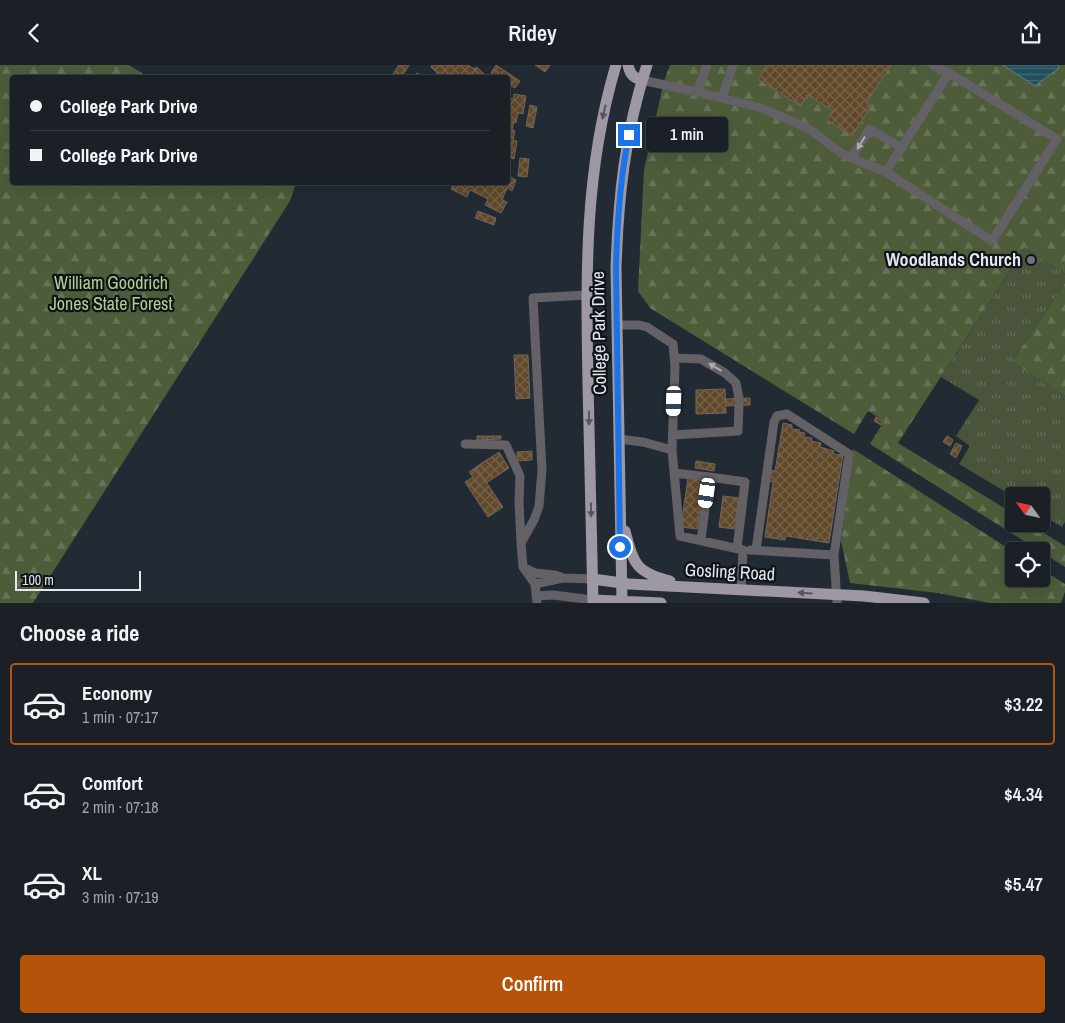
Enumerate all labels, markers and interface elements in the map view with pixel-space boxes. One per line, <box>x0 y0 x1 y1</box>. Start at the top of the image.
text: Ridey <box>508 18 557 48</box>
icon: back <box>20 19 48 47</box>
icon: share <box>1017 19 1045 47</box>
text: College Park Drive <box>60 93 198 119</box>
one-way arrow <box>600 105 608 120</box>
callout: 1 min <box>646 117 729 153</box>
text: 1 min <box>670 123 704 145</box>
route end <box>618 124 640 146</box>
one-way arrow <box>856 136 866 149</box>
text: College Park Drive <box>60 142 198 168</box>
place label: Woodlands Church <box>886 247 1021 272</box>
marker: Woodlands Church <box>1025 254 1037 266</box>
park label: William Goodrich Jones State Forest <box>49 270 173 316</box>
street label: College Park Drive <box>585 271 612 395</box>
one-way arrow <box>708 362 721 371</box>
car <box>665 386 682 416</box>
one-way arrow <box>585 410 593 426</box>
car <box>697 477 716 509</box>
north arrow <box>1005 487 1050 533</box>
map controls <box>1005 487 1050 587</box>
one-way arrow <box>587 502 595 518</box>
route start <box>609 536 631 558</box>
button: locate <box>1005 542 1050 587</box>
street label: Gosling Road <box>684 557 776 586</box>
scale bar <box>15 568 141 591</box>
text: 100 m <box>22 571 54 589</box>
one-way arrow <box>797 589 813 597</box>
text: Choose a ride <box>20 618 139 648</box>
text: Economy <box>82 680 152 706</box>
icon: car <box>22 682 67 727</box>
text: $3.22 <box>1004 691 1043 717</box>
text: 1 min · 07:17 <box>82 706 159 728</box>
text: Comfort <box>82 770 143 796</box>
icon: car <box>22 772 67 817</box>
text: $4.34 <box>1004 781 1043 807</box>
text: 2 min · 07:18 <box>82 796 159 818</box>
text: XL <box>82 860 102 886</box>
icon: car <box>22 862 67 907</box>
text: $5.47 <box>1004 871 1043 897</box>
text: 3 min · 07:19 <box>82 886 159 908</box>
button: Confirm <box>20 955 1045 1013</box>

